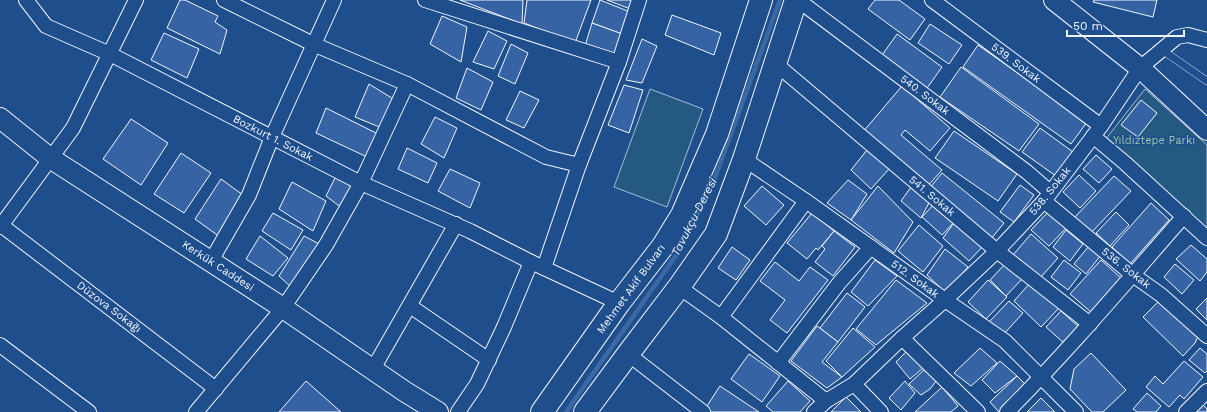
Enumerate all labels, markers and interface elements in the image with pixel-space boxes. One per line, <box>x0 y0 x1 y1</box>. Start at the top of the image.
scale bar <box>1067 12 1184 38</box>
text: 50 m <box>1073 19 1103 33</box>
street label: 539. Sokak <box>989 40 1043 86</box>
street label: 540. Sokak <box>898 72 952 118</box>
street label: Bozkurt 1. Sokak <box>231 112 315 164</box>
park label: Yıldıztepe Parkı <box>1113 134 1195 147</box>
street label: 538. Sokak <box>1027 164 1073 218</box>
street label: 541. Sokak <box>906 173 958 219</box>
water label: Tavukçu Deresi <box>668 175 720 259</box>
street label: Kerkük Caddesi <box>180 238 256 294</box>
street label: Mehmet Akif Bulvarı <box>594 242 668 336</box>
street label: 536. Sokak <box>1099 245 1153 291</box>
street label: 512. Sokak <box>889 257 941 301</box>
street label: Düzova Sokağı <box>74 279 144 335</box>

